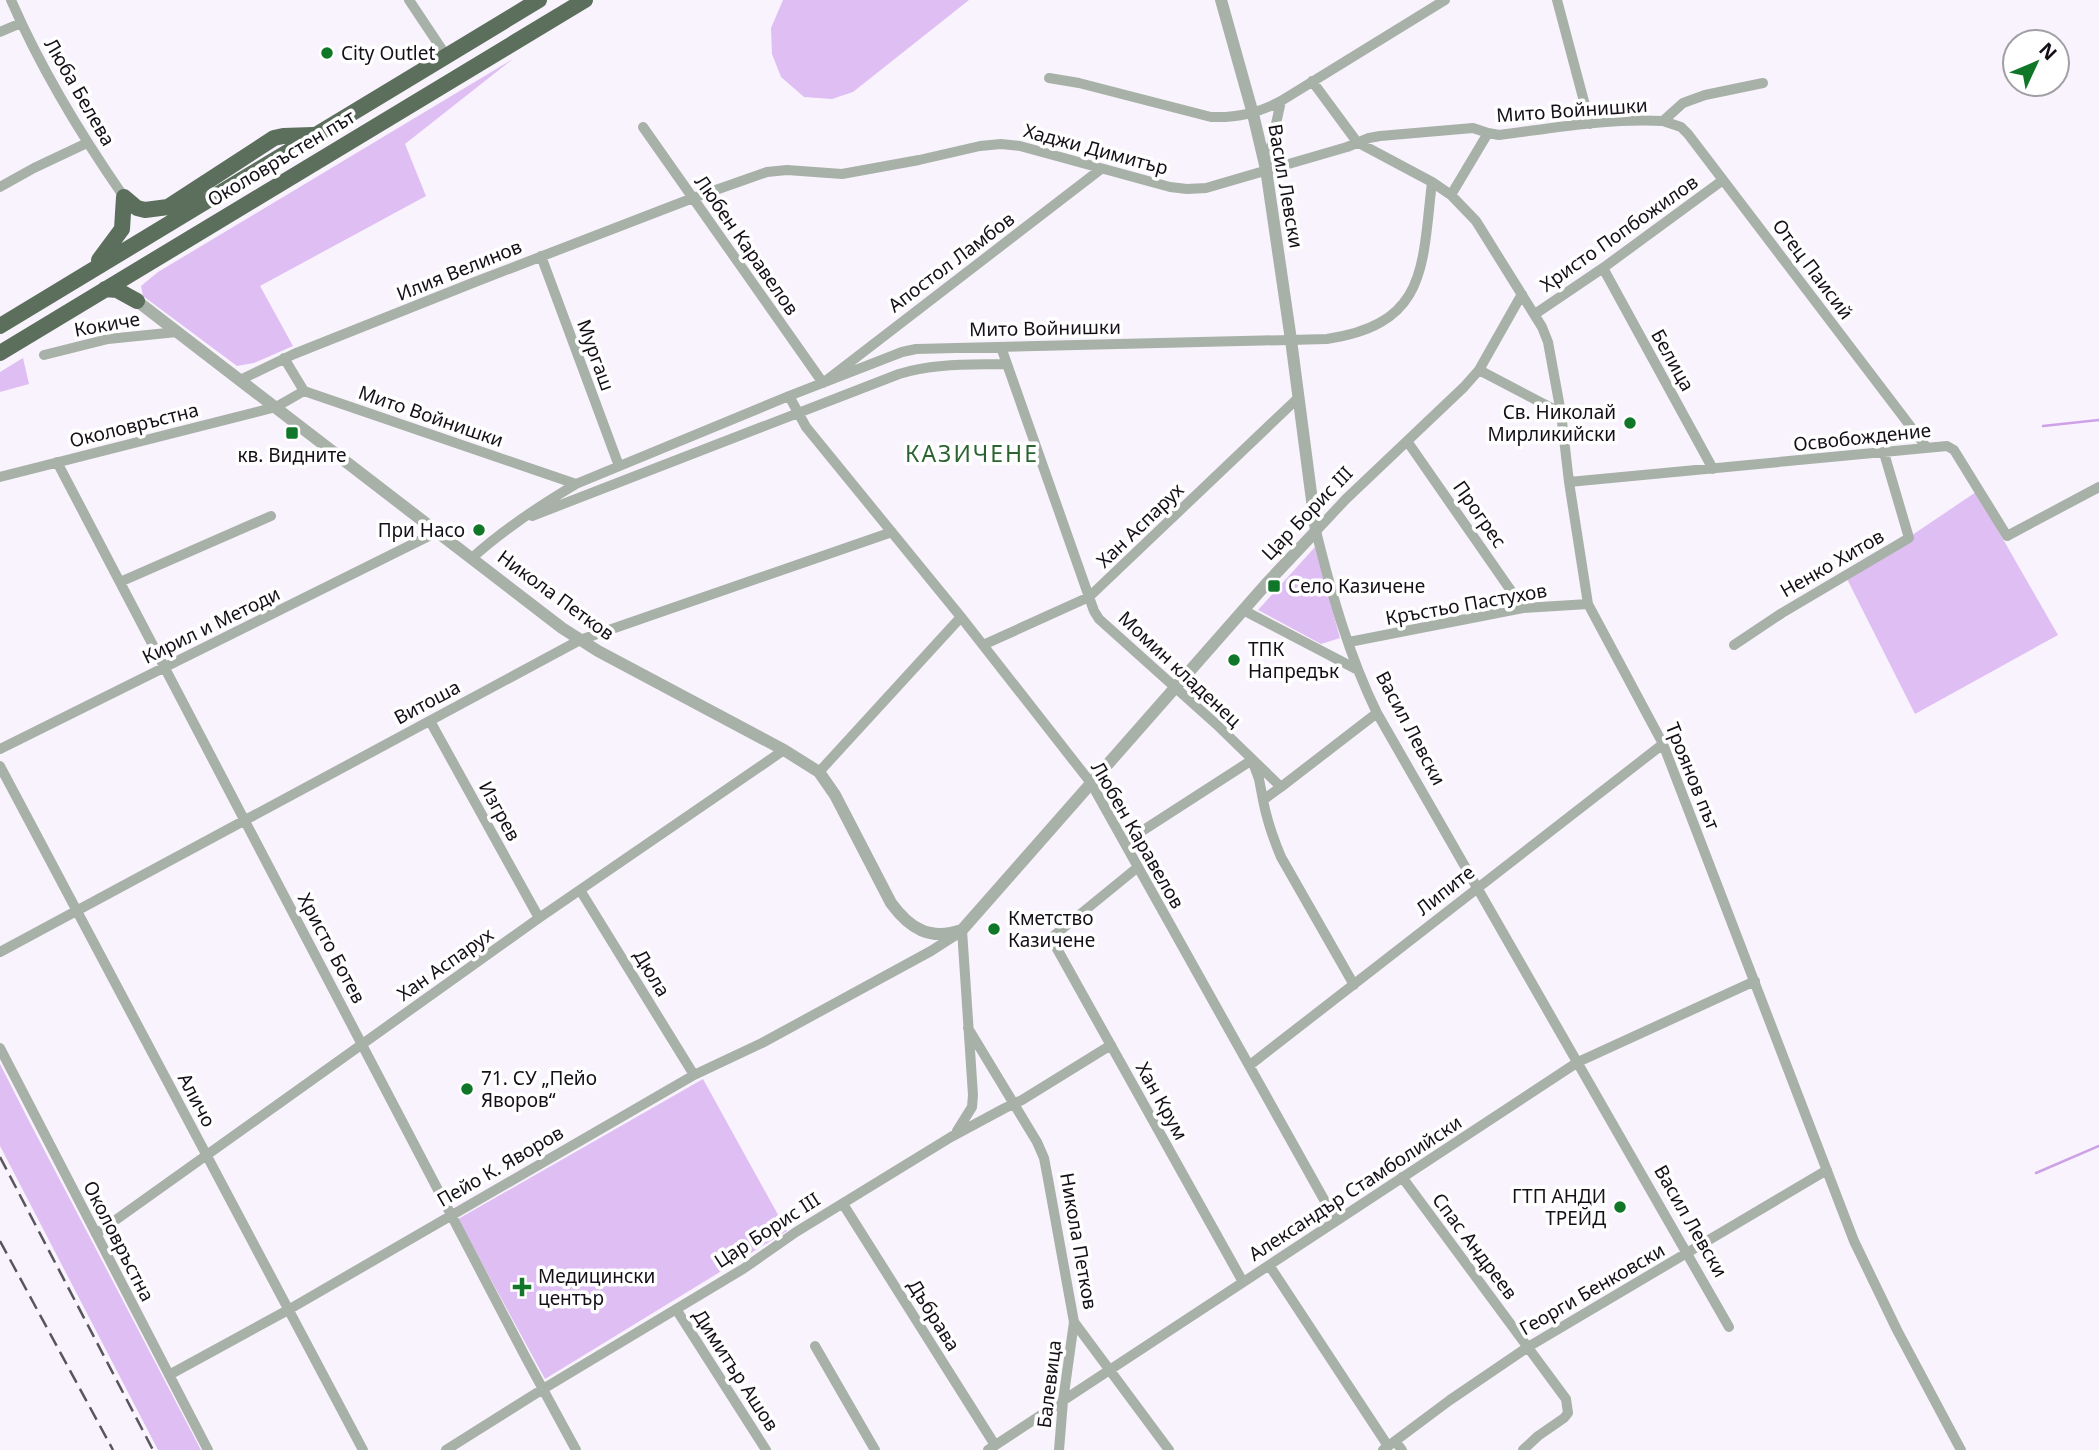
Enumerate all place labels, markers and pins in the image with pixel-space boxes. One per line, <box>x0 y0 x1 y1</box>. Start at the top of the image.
place label: City Outlet <box>341 40 435 66</box>
marker: City Outlet <box>319 45 335 61</box>
place label: Св. Николай Мирликийски <box>1488 399 1616 447</box>
marker: Св. Николай Мирликийски <box>1622 415 1638 431</box>
marker: кв. Видните <box>284 425 300 441</box>
place label: кв. Видните <box>237 442 347 468</box>
place label: При Насо <box>378 517 465 543</box>
marker: При Насо <box>471 522 487 538</box>
place label: Село Казичене <box>1288 573 1425 599</box>
marker: Село Казичене <box>1266 578 1282 594</box>
place label: ТПК Напредък <box>1248 636 1339 684</box>
marker: ТПК Напредък <box>1226 652 1242 668</box>
place label: Кметство Казичене <box>1008 905 1095 953</box>
marker: Кметство Казичене <box>986 921 1002 937</box>
place label: 71. СУ „Пейо Яворов“ <box>481 1065 597 1113</box>
marker: 71. СУ „Пейо Яворов“ <box>459 1081 475 1097</box>
place label: ГТП АНДИ ТРЕЙД <box>1512 1183 1606 1231</box>
marker: ГТП АНДИ ТРЕЙД <box>1612 1199 1628 1215</box>
place label: Медицински център <box>538 1263 655 1311</box>
marker: Медицински център <box>512 1277 532 1297</box>

